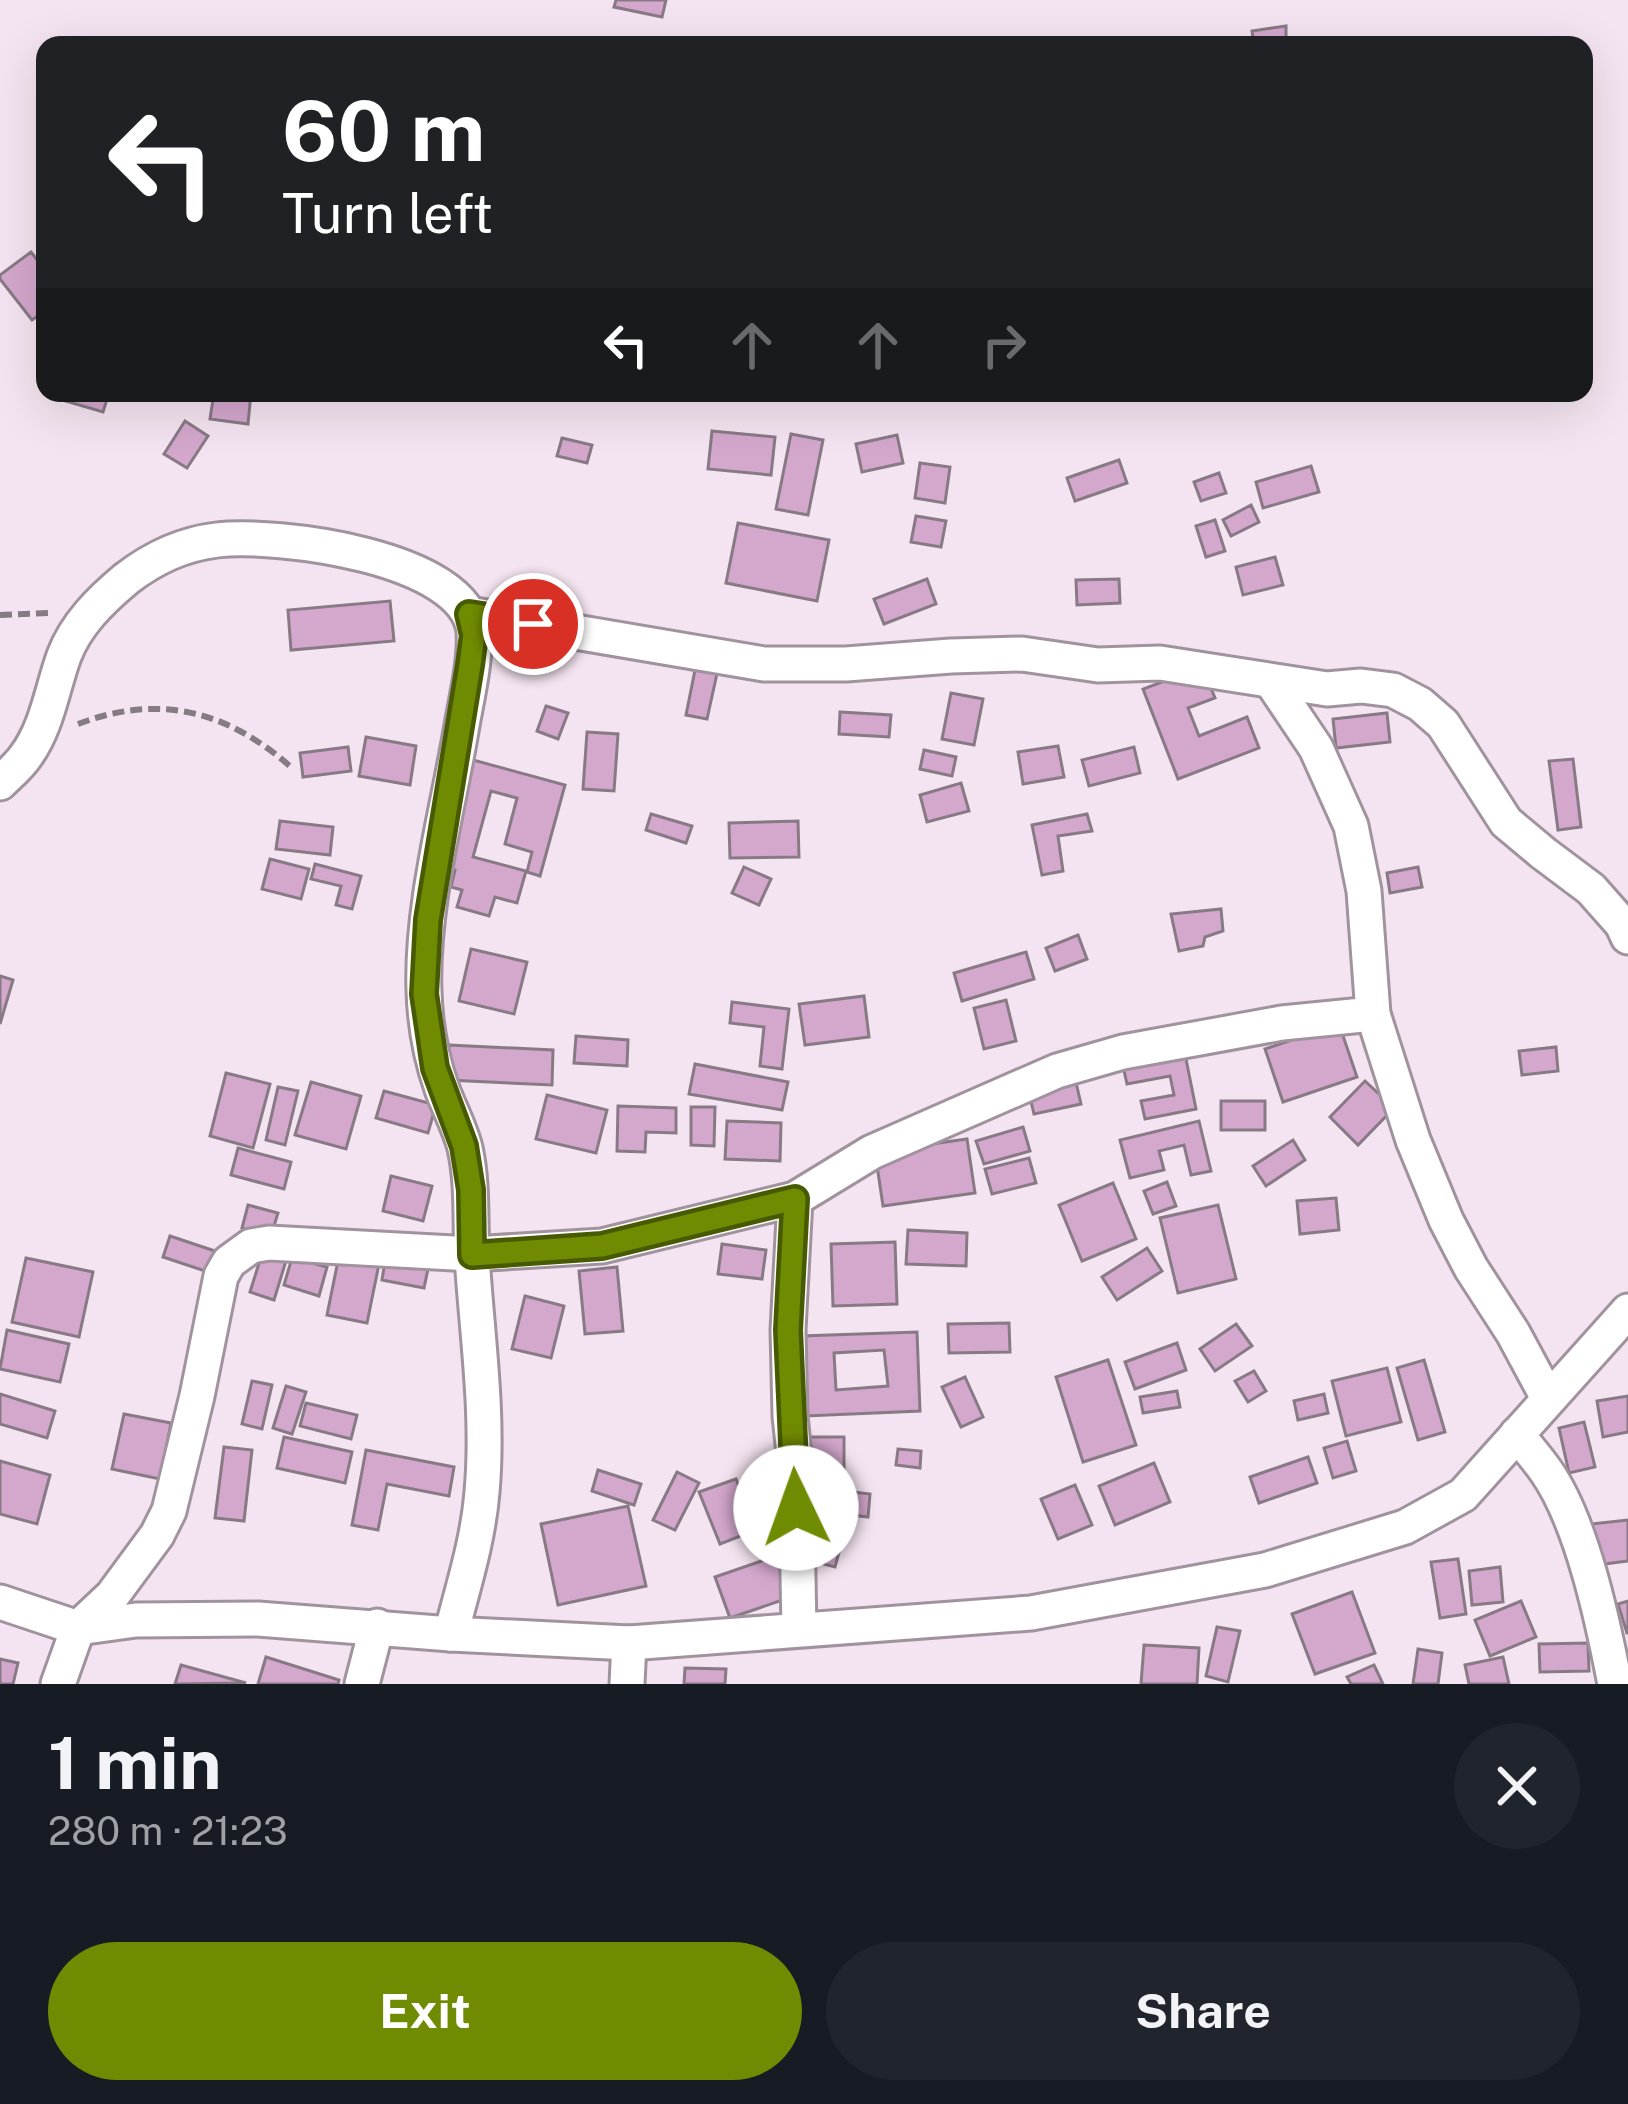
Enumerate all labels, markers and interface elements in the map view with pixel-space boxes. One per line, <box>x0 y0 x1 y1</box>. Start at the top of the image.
text: 60 m <box>282 81 486 180</box>
icon: left <box>84 84 240 240</box>
text: Turn left <box>282 182 493 245</box>
icon: left <box>593 312 659 378</box>
icon: ahead <box>719 312 785 378</box>
icon: ahead <box>845 312 911 378</box>
icon: right <box>971 312 1037 378</box>
pin <box>482 573 584 675</box>
icon: arrive <box>500 591 566 657</box>
position arrow <box>733 1445 859 1571</box>
text: 1 min <box>48 1721 222 1805</box>
button: close <box>1454 1723 1580 1849</box>
text: 280 m · 21:23 <box>48 1808 287 1854</box>
button: Exit <box>48 1942 802 2080</box>
button: Share <box>826 1942 1580 2080</box>

